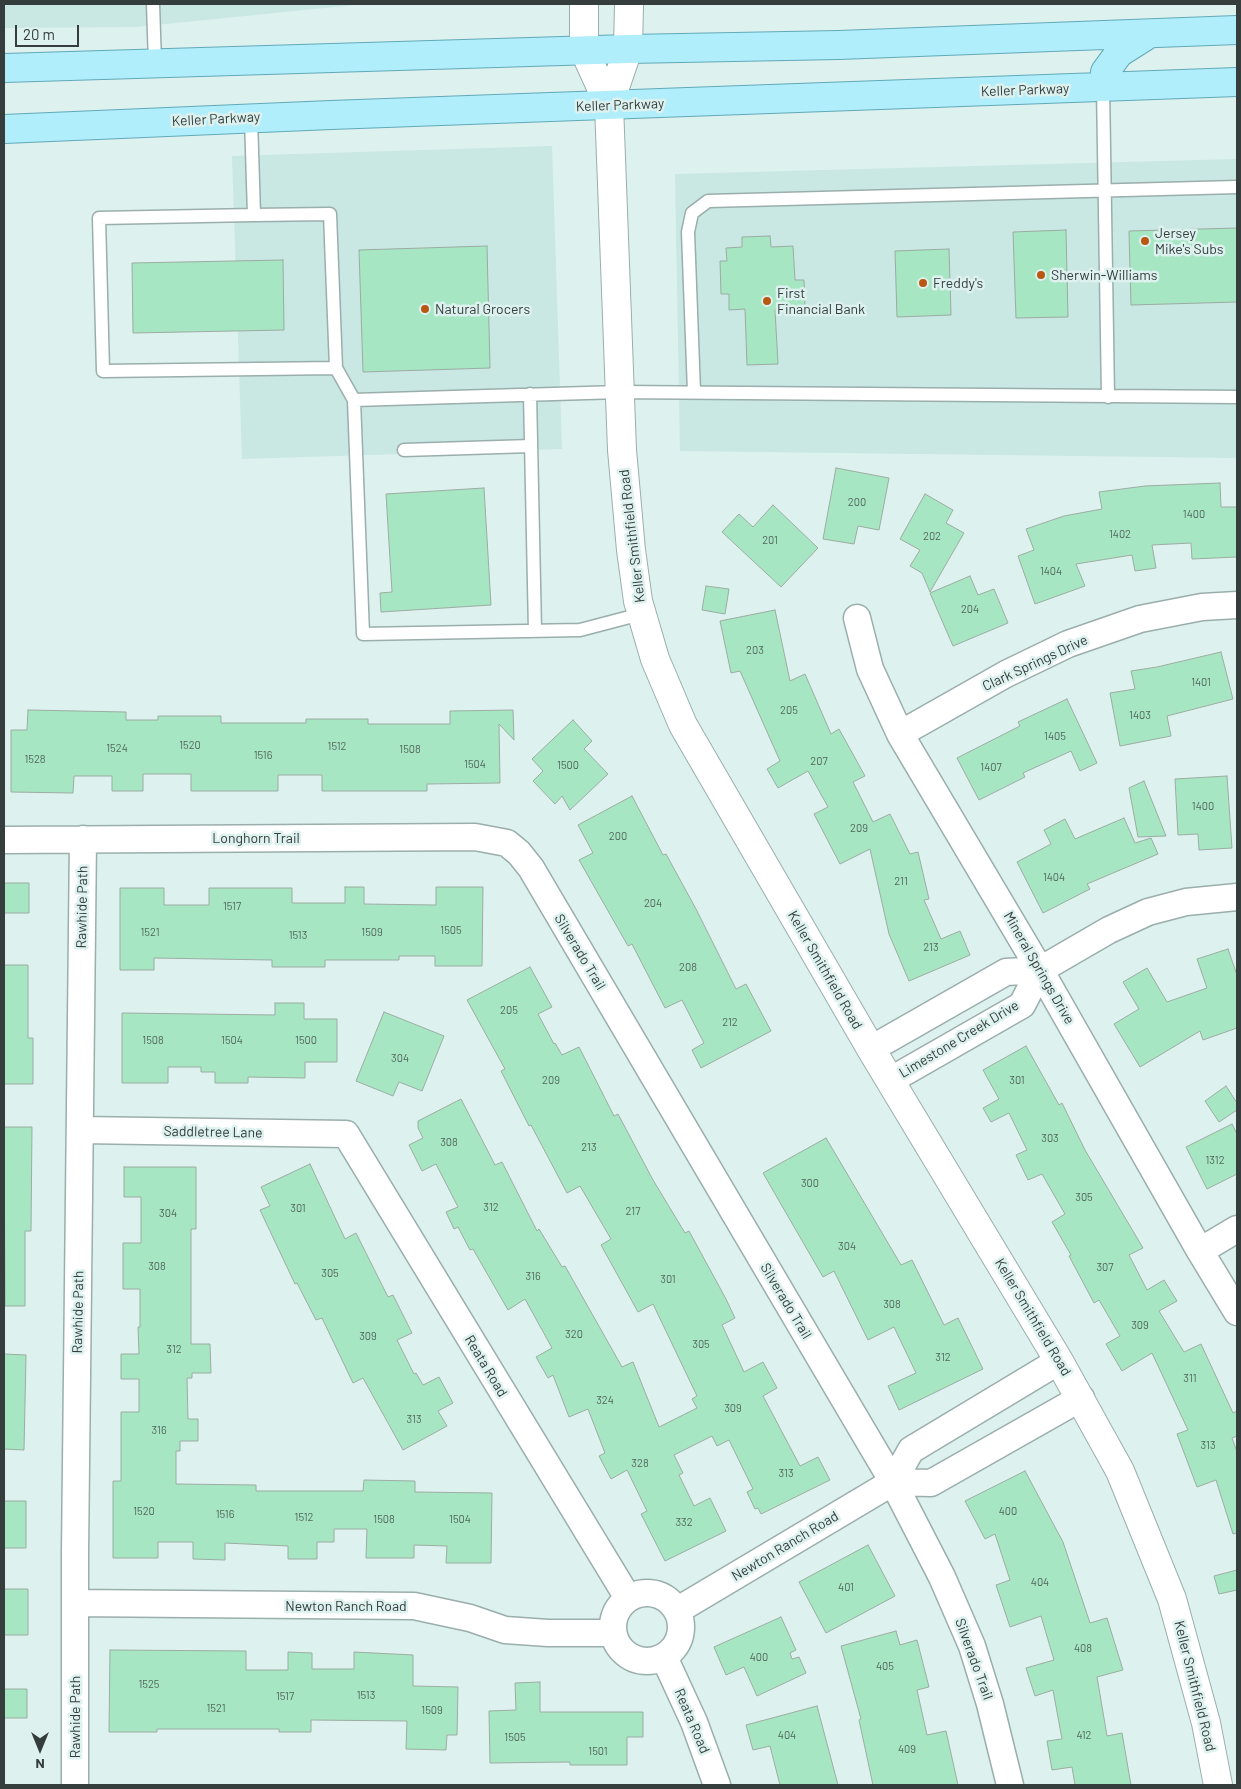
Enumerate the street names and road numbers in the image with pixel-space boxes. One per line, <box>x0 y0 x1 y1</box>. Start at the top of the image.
street label: Keller Parkway <box>980 80 1070 100</box>
street label: Keller Parkway <box>575 95 665 115</box>
street label: Keller Parkway <box>171 108 261 130</box>
street label: Keller Smithfield Road <box>615 468 649 604</box>
street label: Clark Springs Drive <box>980 631 1090 695</box>
street label: Longhorn Trail <box>212 830 300 846</box>
street label: Rawhide Path <box>73 865 91 949</box>
street label: Keller Smithfield Road <box>784 908 866 1032</box>
street label: Mineral Springs Drive <box>1000 909 1078 1027</box>
street label: Silverado Trail <box>551 911 609 993</box>
street label: Limestone Creek Drive <box>896 997 1022 1081</box>
street label: Saddletree Lane <box>163 1123 263 1141</box>
street label: Keller Smithfield Road <box>991 1255 1075 1379</box>
street label: Silverado Trail <box>757 1260 815 1342</box>
street label: Rawhide Path <box>69 1270 87 1354</box>
street label: Reata Road <box>461 1332 511 1400</box>
street label: Newton Ranch Road <box>729 1508 841 1584</box>
street label: Newton Ranch Road <box>285 1598 407 1614</box>
street label: Silverado Trail <box>952 1616 996 1702</box>
street label: Keller Smithfield Road <box>1171 1619 1219 1753</box>
street label: Rawhide Path <box>67 1676 83 1758</box>
street label: Reata Road <box>671 1686 713 1756</box>

